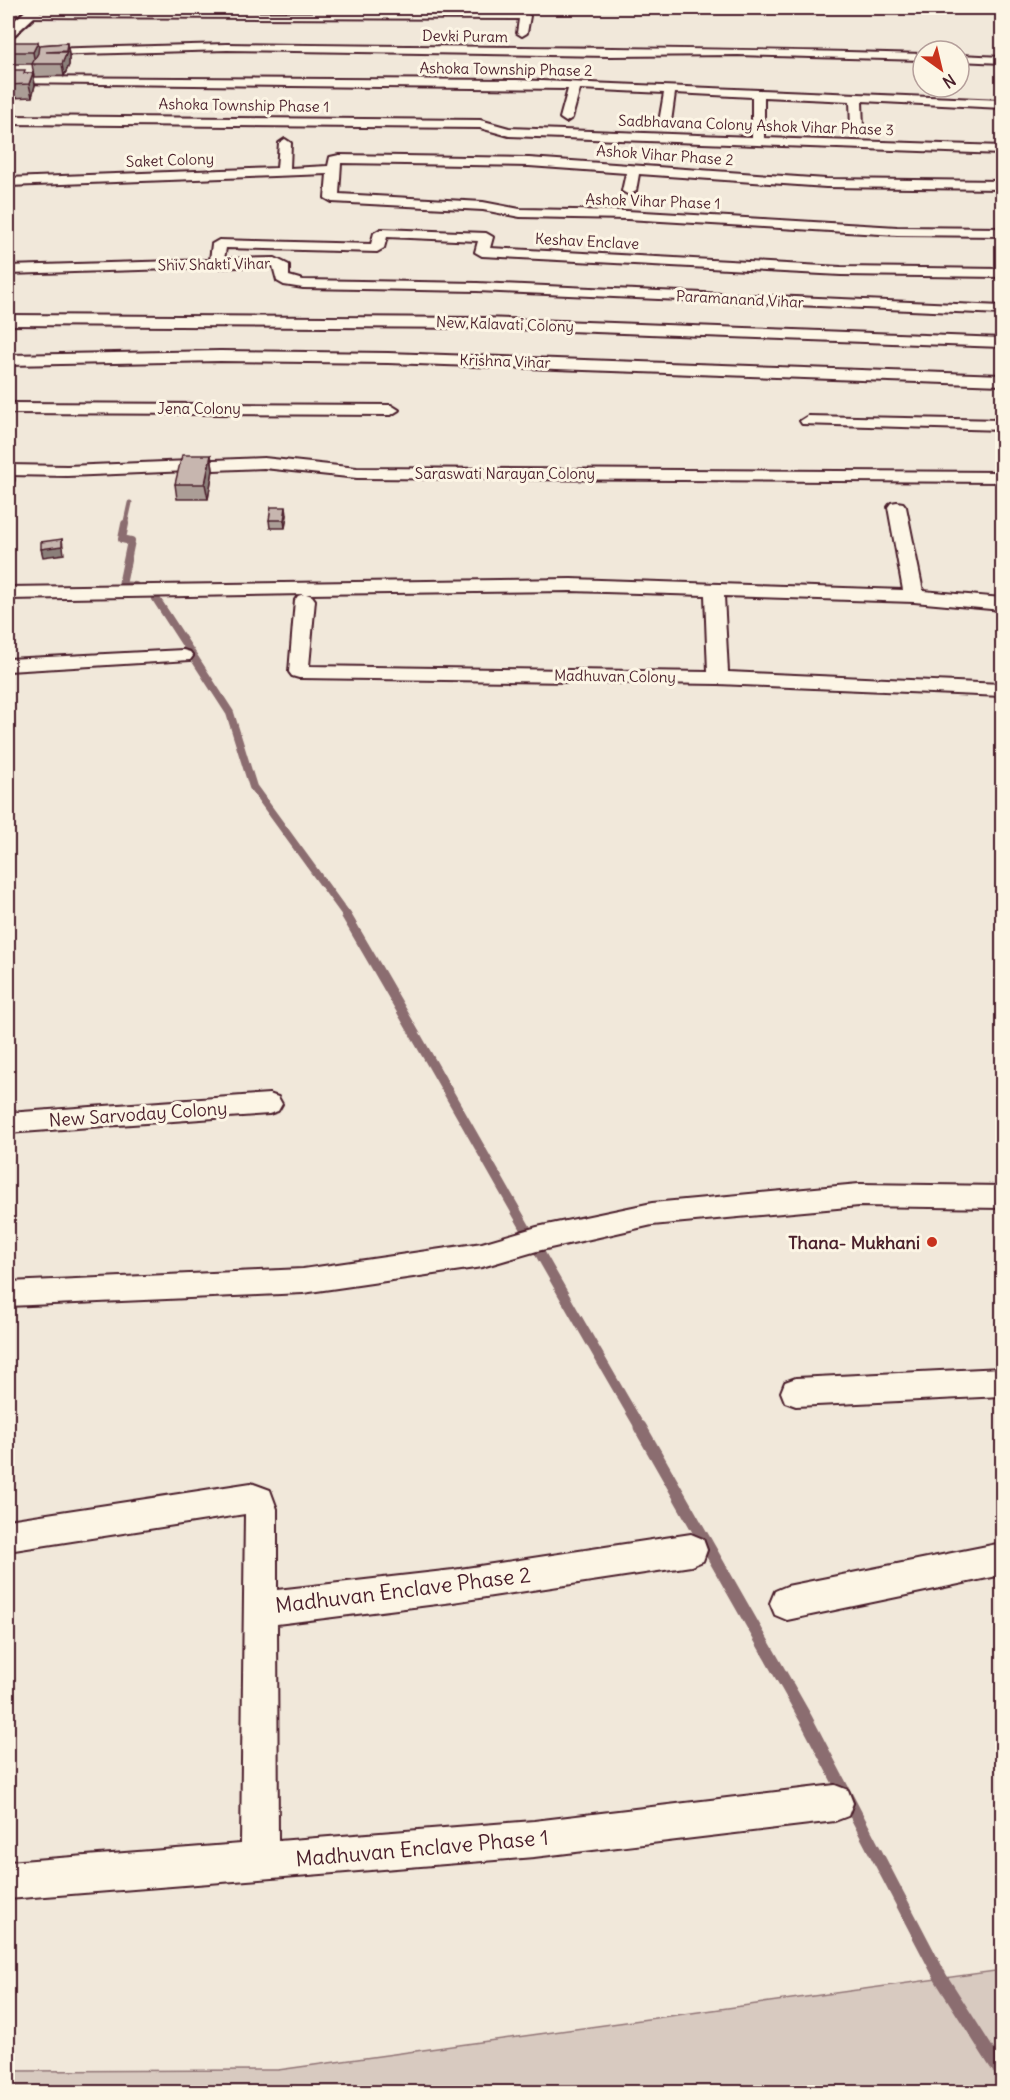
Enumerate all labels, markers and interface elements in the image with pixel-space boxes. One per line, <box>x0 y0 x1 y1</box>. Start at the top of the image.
street label: Devki Puram <box>422 26 508 46</box>
north arrow <box>911 39 971 99</box>
street label: Ashoka Township Phase 2 <box>419 58 593 80</box>
text: N <box>939 70 960 93</box>
street label: Ashoka Township Phase 1 <box>159 94 329 116</box>
street label: Sadbhavana Colony Ashok Vihar Phase 3 <box>618 111 894 139</box>
street label: Ashok Vihar Phase 2 <box>596 141 734 169</box>
street label: Saket Colony <box>126 149 214 171</box>
street label: Ashok Vihar Phase 1 <box>585 189 721 213</box>
street label: Keshav Enclave <box>534 229 640 253</box>
street label: Shiv Shakti Vihar <box>158 254 270 274</box>
street label: Paramanand Vihar <box>676 286 804 312</box>
street label: New Kalavati Colony <box>436 312 574 336</box>
street label: Krishna Vihar <box>459 350 551 372</box>
street label: Jena Colony <box>157 399 241 418</box>
street label: Saraswati Narayan Colony <box>415 464 595 483</box>
street label: Madhuvan Colony <box>554 665 676 687</box>
street label: New Sarvoday Colony <box>48 1096 228 1132</box>
place label: Thana- Mukhani <box>788 1231 920 1254</box>
marker: Thana- Mukhani <box>925 1235 939 1249</box>
street label: Madhuvan Enclave Phase 2 <box>274 1561 532 1619</box>
street label: Madhuvan Enclave Phase 1 <box>294 1823 550 1873</box>

